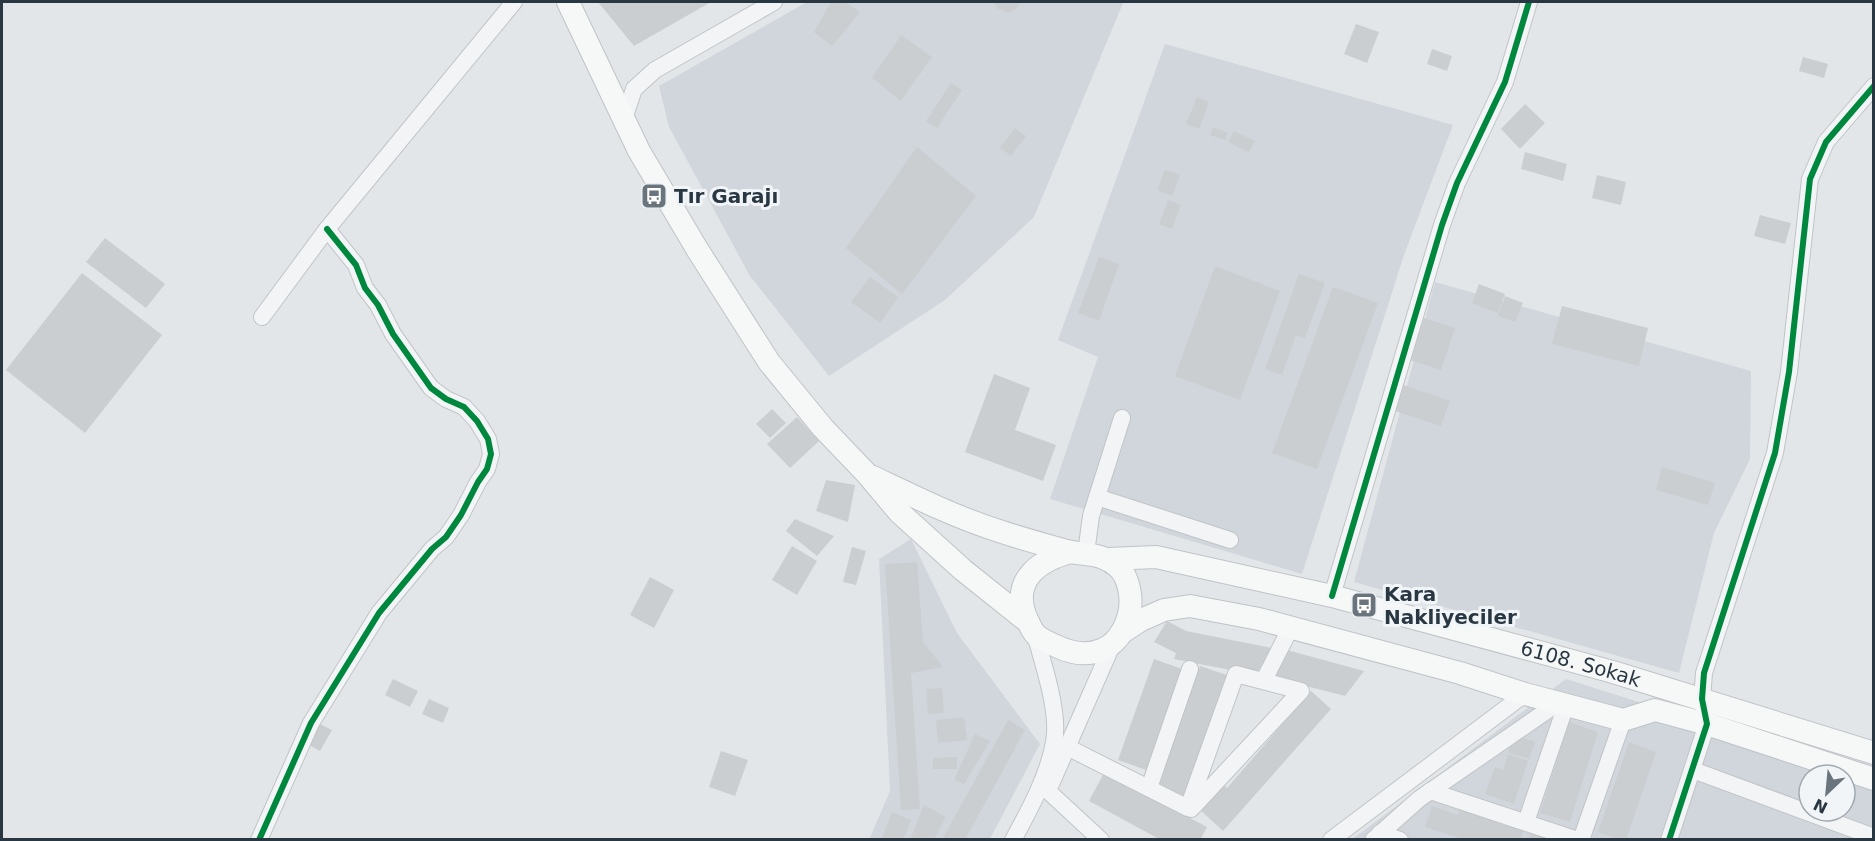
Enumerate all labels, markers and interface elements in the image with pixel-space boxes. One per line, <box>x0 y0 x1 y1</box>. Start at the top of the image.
bus stop icon: Tır Garajı <box>639 181 669 211</box>
place label: Tır Garajı <box>674 184 778 208</box>
place label: Kara Nakliyeciler <box>1384 582 1517 629</box>
bus stop icon: Kara Nakliyeciler <box>1349 590 1379 620</box>
street label: 6108. Sokak <box>1518 636 1644 692</box>
north arrow <box>1797 763 1857 823</box>
text: N <box>1810 795 1831 818</box>

